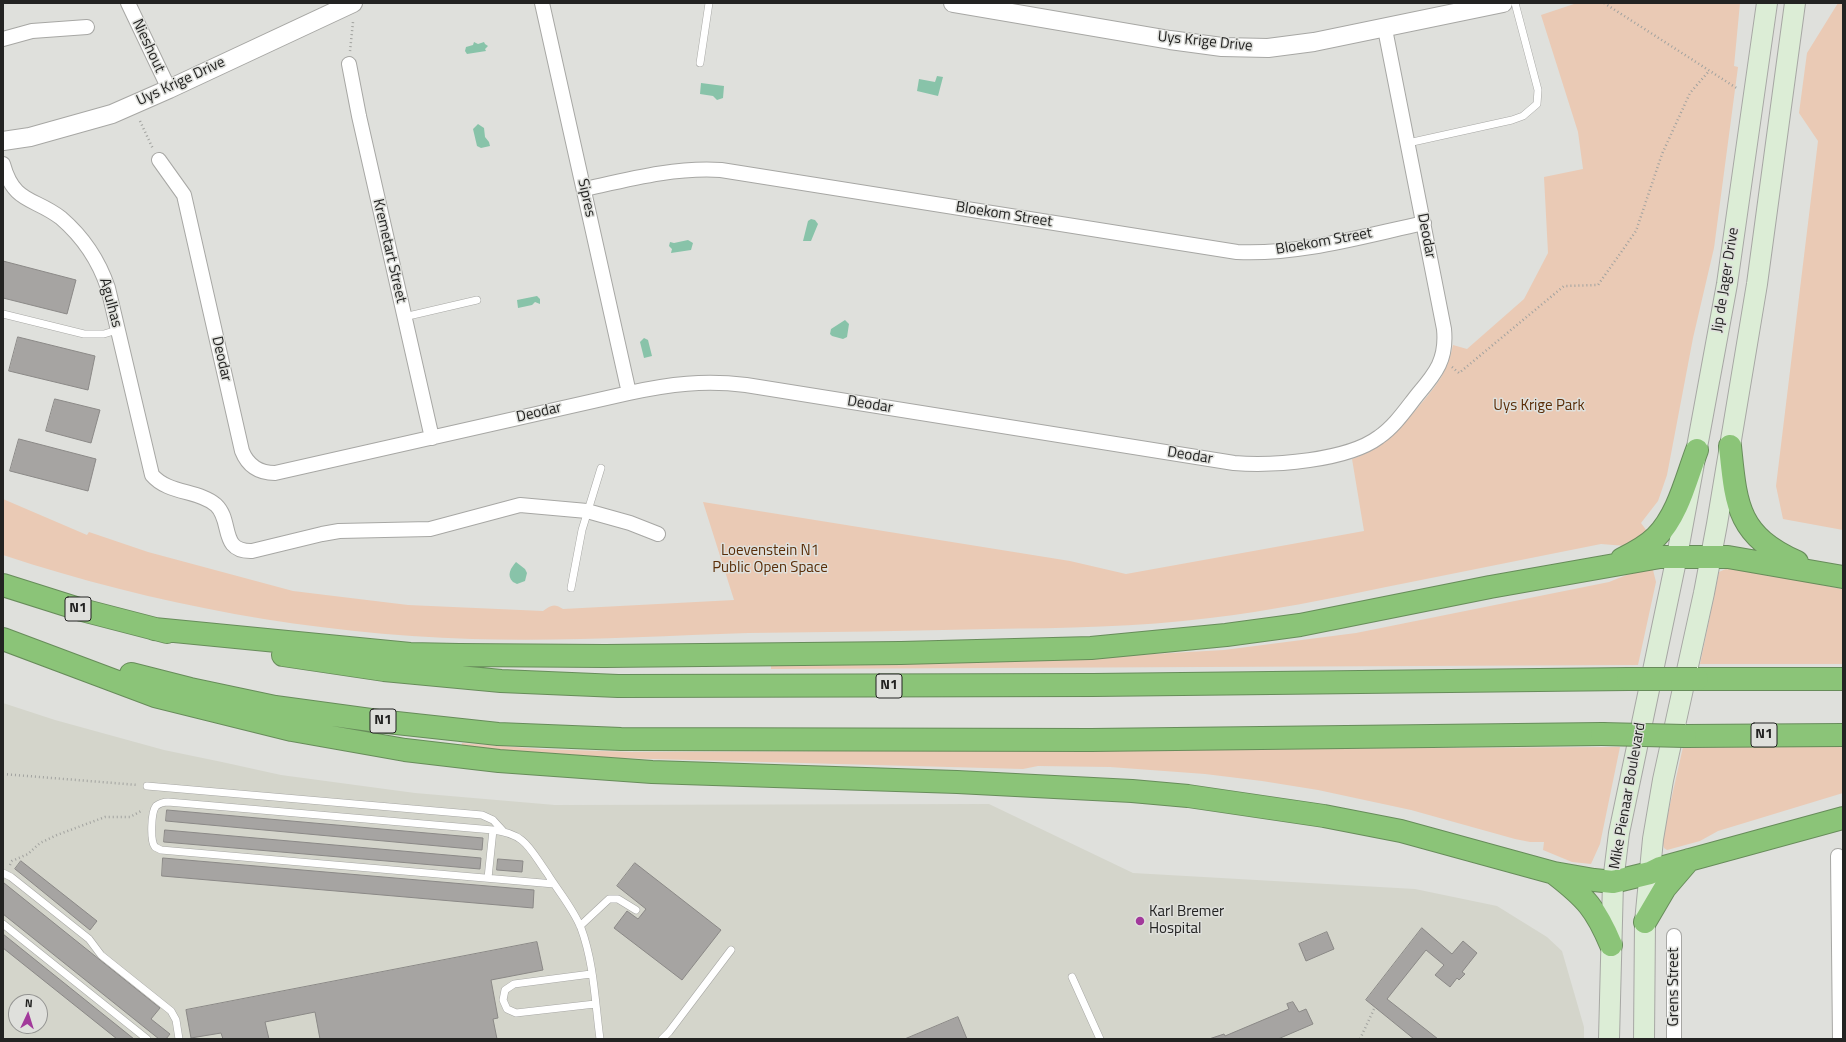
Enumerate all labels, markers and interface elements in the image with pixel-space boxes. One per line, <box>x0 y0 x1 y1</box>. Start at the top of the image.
street label: Nieshout <box>128 16 168 76</box>
street label: Uys Krige Drive <box>1157 28 1253 56</box>
street label: Uys Krige Drive <box>134 54 228 110</box>
street label: Sipres <box>573 177 599 219</box>
street label: Kremetart Street <box>368 197 410 305</box>
street label: Bloekom Street <box>954 198 1054 232</box>
street label: Deodar <box>1413 212 1439 260</box>
street label: Bloekom Street <box>1274 225 1374 259</box>
street label: Jip de Jager Drive <box>1709 226 1743 334</box>
street label: Agulhas <box>95 276 125 330</box>
street label: Deodar <box>207 335 235 383</box>
street label: Deodar <box>846 393 894 417</box>
park label: Uys Krige Park <box>1493 397 1585 415</box>
street label: Deodar <box>515 399 563 427</box>
street label: Deodar <box>1166 444 1214 468</box>
park label: Loevenstein N1 Public Open Space <box>712 542 828 577</box>
road number: N1 <box>65 597 91 621</box>
road number: N1 <box>876 674 902 698</box>
road number: N1 <box>370 709 396 733</box>
street label: Mike Pienaar Boulevard <box>1606 721 1650 871</box>
road number: N1 <box>1751 723 1777 747</box>
place label: Karl Bremer Hospital <box>1149 903 1224 938</box>
marker: Karl Bremer Hospital <box>1134 915 1146 927</box>
street label: Grens Street <box>1665 948 1683 1026</box>
north arrow <box>8 994 48 1034</box>
text: N <box>24 995 33 1011</box>

